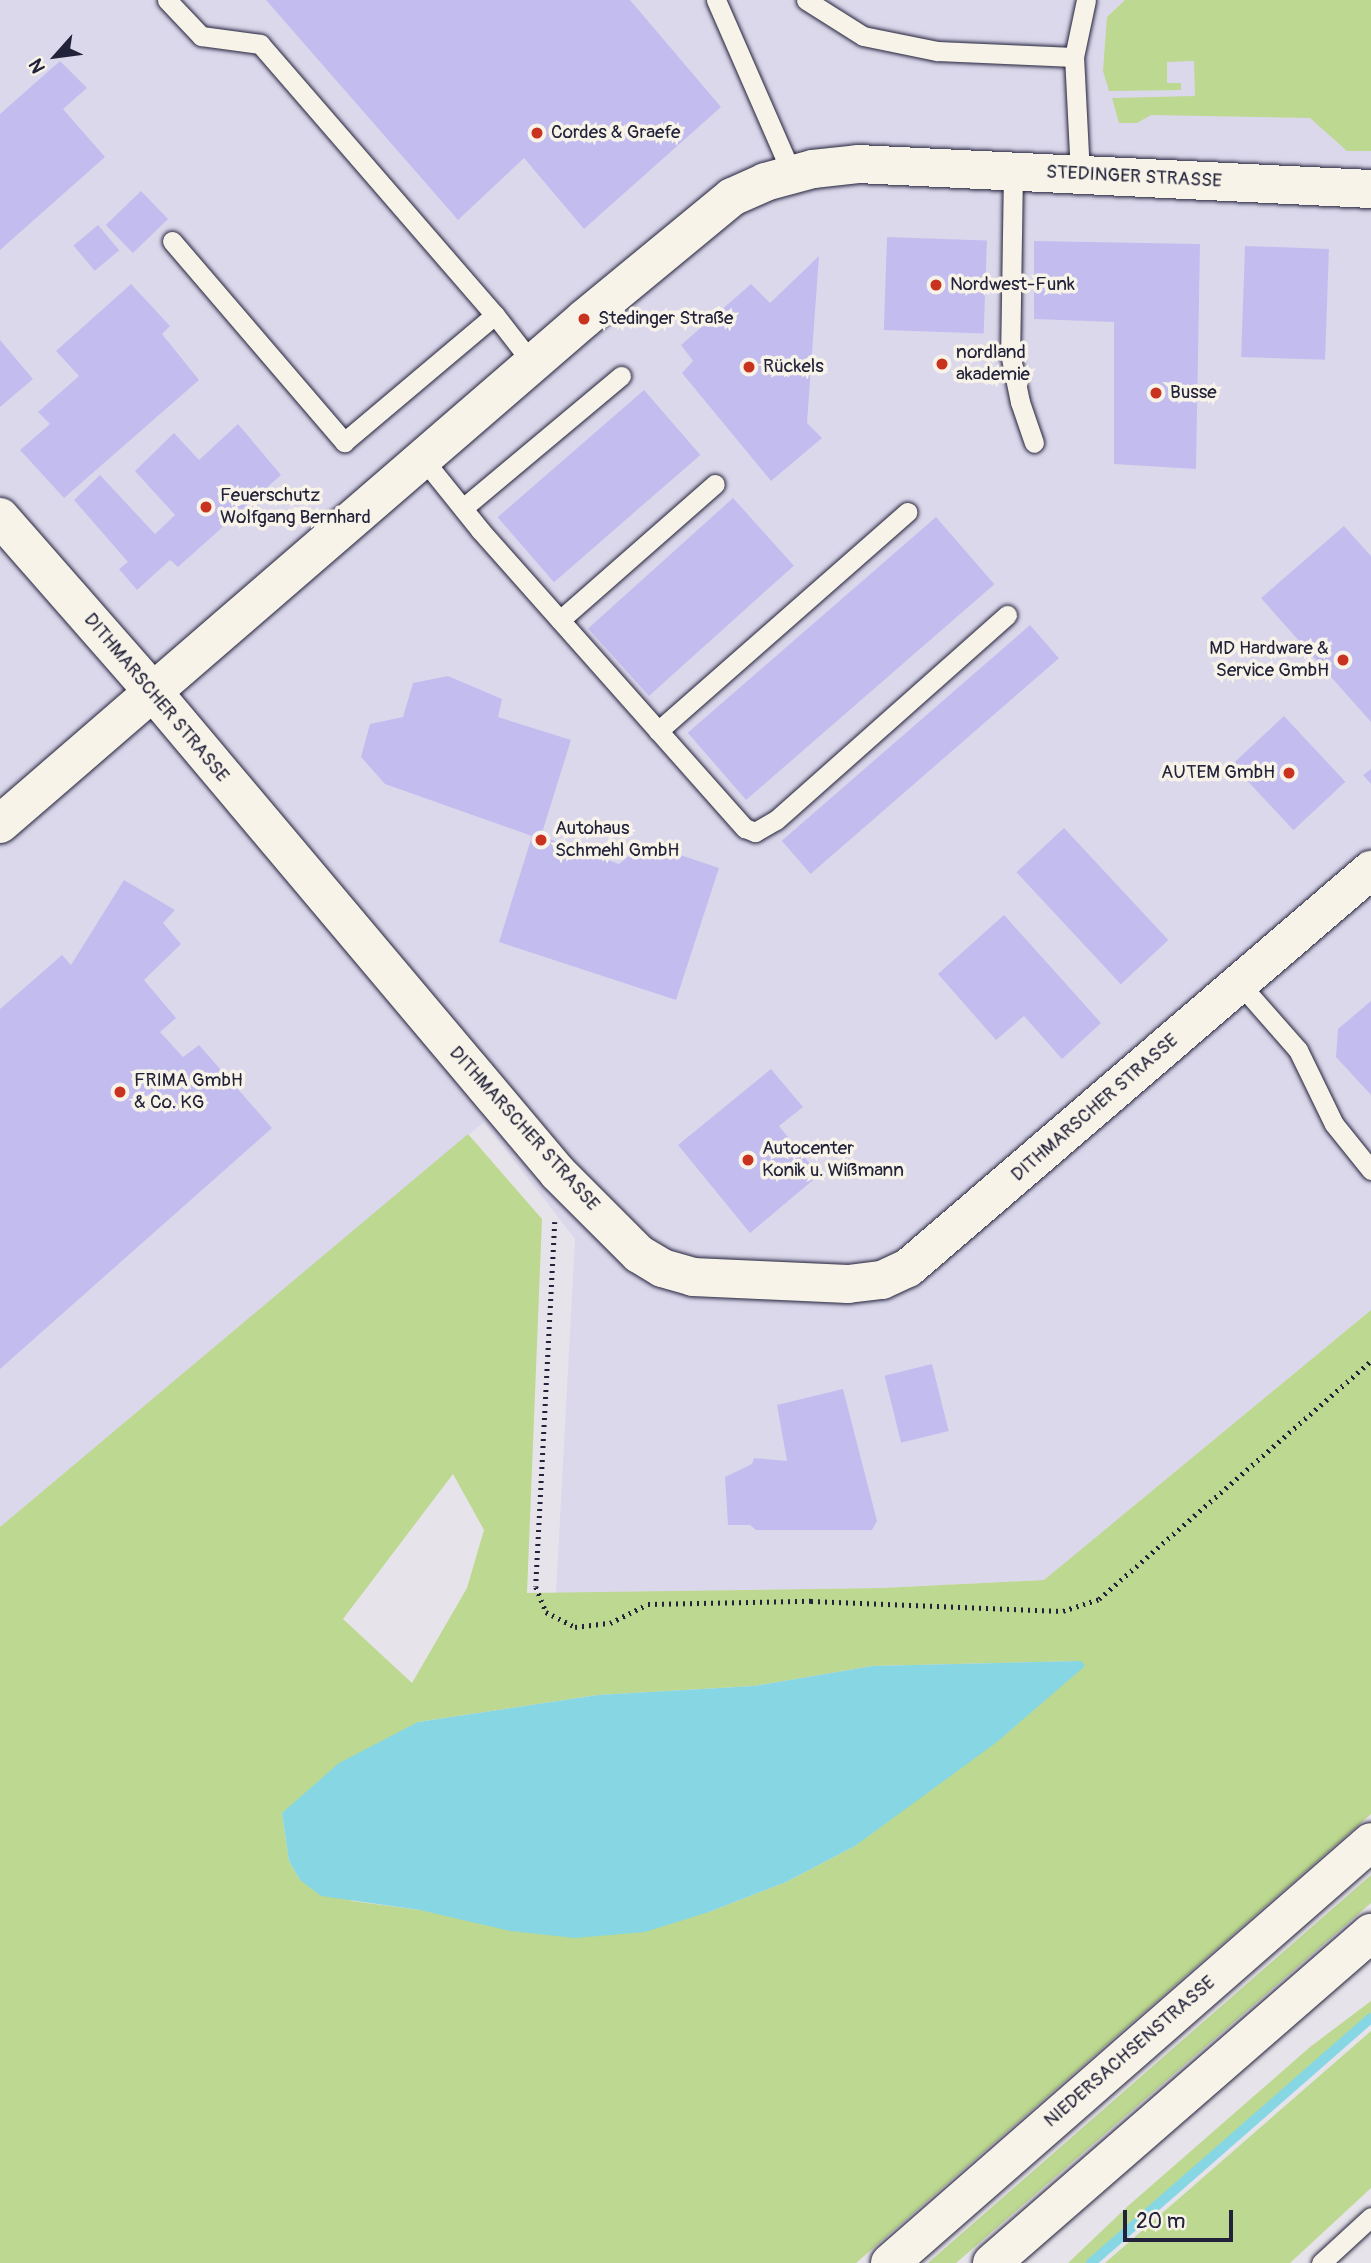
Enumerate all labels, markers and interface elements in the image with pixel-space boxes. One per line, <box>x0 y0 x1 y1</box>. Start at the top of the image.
north arrow <box>21 21 91 91</box>
text: N <box>24 55 51 77</box>
place label: Cordes & Graefe <box>551 122 680 144</box>
marker: Cordes & Graefe <box>529 125 545 141</box>
street label: STEDINGER STRASSE <box>1045 161 1223 193</box>
place label: Nordwest-Funk <box>950 274 1075 296</box>
marker: Nordwest-Funk <box>928 277 944 293</box>
place label: Stedinger Straße <box>598 308 733 330</box>
marker: Stedinger Straße <box>576 311 592 327</box>
place label: nordland akademie <box>956 342 1030 386</box>
place label: Rückels <box>763 356 824 378</box>
marker: nordland akademie <box>934 356 950 372</box>
marker: Rückels <box>741 359 757 375</box>
place label: Busse <box>1170 382 1217 404</box>
marker: Busse <box>1148 385 1164 401</box>
place label: Feuerschutz Wolfgang Bernhard <box>220 485 371 529</box>
marker: Feuerschutz Wolfgang Bernhard <box>198 499 214 515</box>
street label: DITHMARSCHER STRASSE <box>79 609 233 787</box>
place label: MD Hardware & Service GmbH <box>1209 638 1329 682</box>
marker: MD Hardware & Service GmbH <box>1335 652 1351 668</box>
place label: AUTEM GmbH <box>1161 762 1275 784</box>
marker: AUTEM GmbH <box>1281 765 1297 781</box>
place label: Autohaus Schmehl GmbH <box>555 818 679 862</box>
marker: Autohaus Schmehl GmbH <box>533 832 549 848</box>
street label: DITHMARSCHER STRASSE <box>1007 1029 1183 1187</box>
street label: DITHMARSCHER STRASSE <box>444 1042 604 1216</box>
place label: FRIMA GmbH & Co. KG <box>134 1070 243 1114</box>
marker: FRIMA GmbH & Co. KG <box>112 1084 128 1100</box>
place label: Autocenter Konik u. Wißmann <box>762 1138 904 1182</box>
marker: Autocenter Konik u. Wißmann <box>740 1152 756 1168</box>
street label: NIEDERSACHSENSTRASSE <box>1040 1971 1220 2133</box>
scale bar <box>1126 2196 1236 2240</box>
text: 20 m <box>1136 2208 1185 2235</box>

